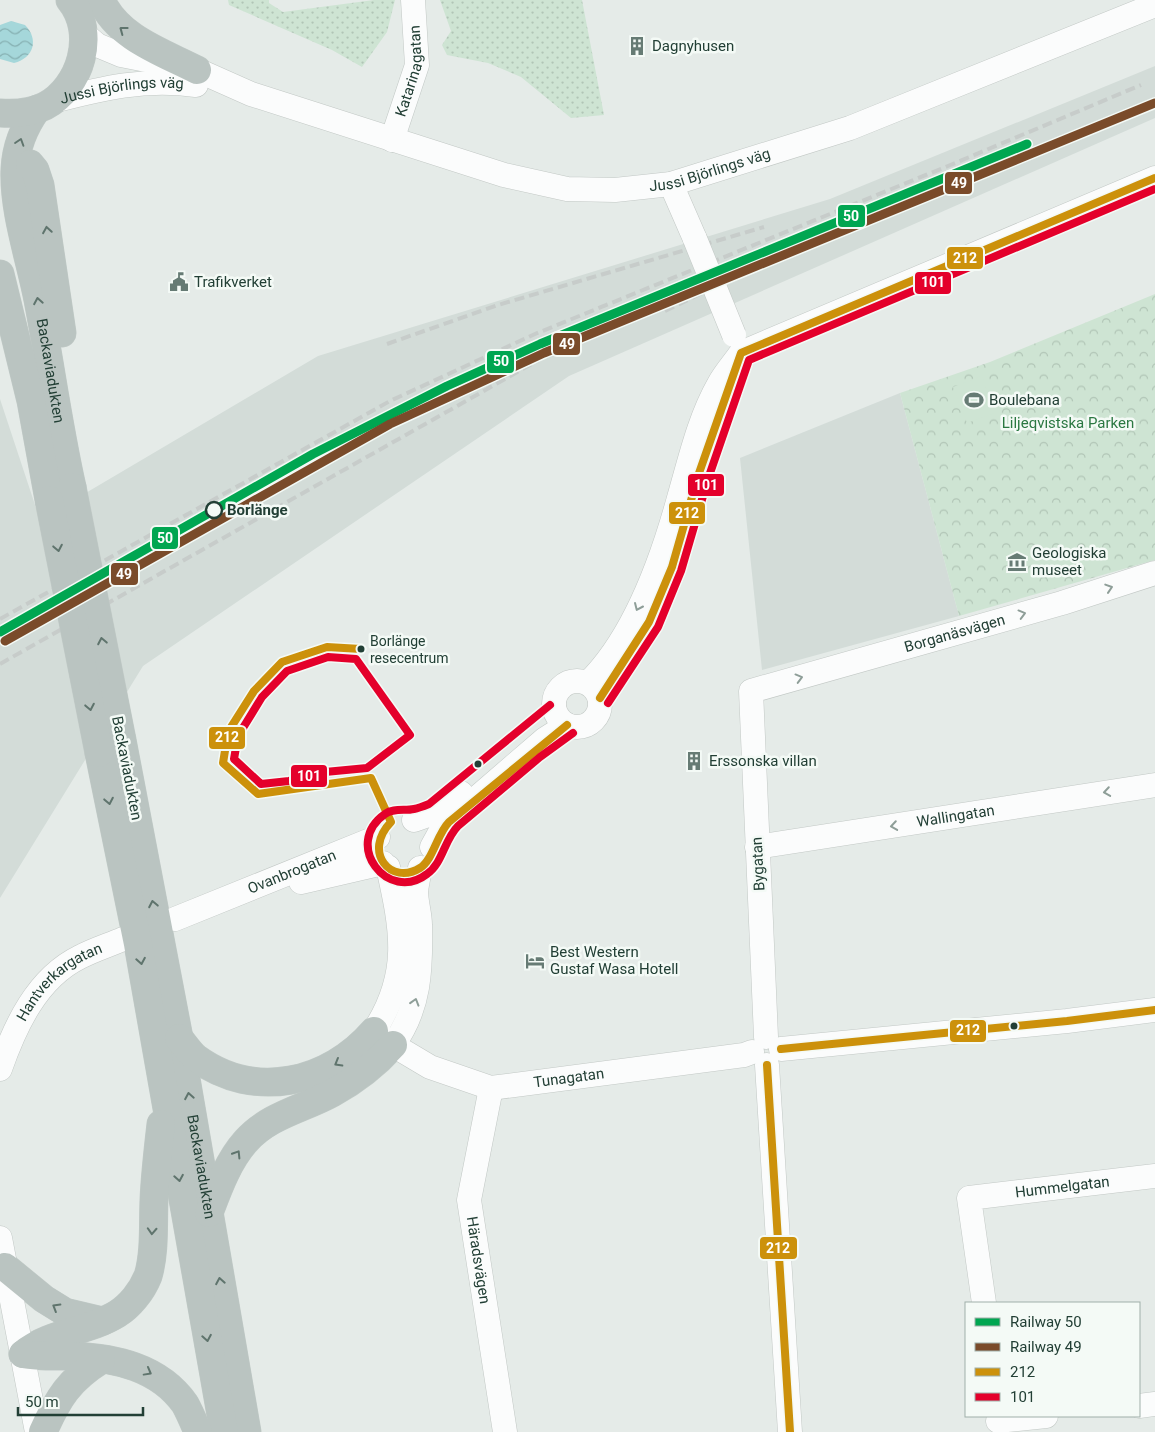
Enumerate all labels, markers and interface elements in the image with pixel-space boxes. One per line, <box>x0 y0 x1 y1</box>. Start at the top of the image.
street label: Katarinagatan <box>391 25 426 119</box>
one-way arrow <box>119 27 129 36</box>
building icon: Dagnyhusen <box>626 35 648 57</box>
place label: Dagnyhusen <box>652 37 734 55</box>
street label: Jussi Björlings väg <box>58 74 184 108</box>
one-way arrow <box>14 138 24 146</box>
street label: Jussi Björlings väg <box>648 144 773 195</box>
line badge: 49 <box>944 171 973 195</box>
text: 49 <box>951 175 967 191</box>
line badge: 50 <box>837 204 866 228</box>
text: 50 <box>843 208 859 224</box>
one-way arrow <box>42 225 52 234</box>
line badge: 212 <box>946 246 984 270</box>
text: 212 <box>953 250 977 266</box>
public building icon: Trafikverket <box>168 271 190 293</box>
line badge: 101 <box>914 271 952 295</box>
place label: Trafikverket <box>194 273 272 291</box>
text: 101 <box>921 274 945 290</box>
one-way arrow <box>33 297 43 305</box>
street label: Backaviadukten <box>33 317 68 424</box>
line badge: 49 <box>552 332 581 356</box>
text: 49 <box>559 336 575 352</box>
line badge: 50 <box>486 350 515 374</box>
text: 50 <box>493 353 509 369</box>
sports icon: Boulebana <box>963 389 985 411</box>
place label: Boulebana <box>989 391 1060 409</box>
park label: Liljeqvistska Parken <box>1002 414 1134 432</box>
line badge: 101 <box>687 473 725 497</box>
text: 101 <box>694 477 718 493</box>
marker: Borlänge <box>205 501 223 519</box>
place label: Borlänge <box>227 501 288 519</box>
line badge: 212 <box>668 501 706 525</box>
text: 212 <box>675 505 699 521</box>
line badge: 50 <box>151 526 179 550</box>
text: 50 <box>157 530 173 546</box>
one-way arrow <box>53 543 63 552</box>
place label: Geologiska museet <box>1032 544 1107 579</box>
museum icon: Geologiska museet <box>1006 551 1028 573</box>
line badge: 49 <box>110 562 139 586</box>
text: 49 <box>116 566 132 582</box>
one-way arrow <box>1104 584 1112 594</box>
one-way arrow <box>634 602 645 611</box>
one-way arrow <box>1018 609 1026 620</box>
street label: Borganäsvägen <box>902 611 1007 656</box>
place label: Borlänge resecentrum <box>370 633 449 666</box>
one-way arrow <box>97 636 108 645</box>
marker: Borlänge resecentrum <box>356 644 366 654</box>
one-way arrow <box>794 673 803 684</box>
one-way arrow <box>84 703 95 711</box>
street label: Backaviadukten <box>108 714 146 822</box>
line badge: 212 <box>208 726 246 750</box>
text: 212 <box>215 729 239 745</box>
building icon: Erssonska villan <box>683 750 705 772</box>
place label: Erssonska villan <box>709 752 817 770</box>
unlabelled marker <box>473 759 483 769</box>
line badge: 101 <box>290 764 328 788</box>
text: 101 <box>297 768 321 784</box>
one-way arrow <box>1102 787 1111 797</box>
one-way arrow <box>103 797 114 806</box>
street label: Wallingatan <box>915 801 996 831</box>
one-way arrow <box>890 820 899 830</box>
street label: Bygatan <box>748 836 768 892</box>
street label: Ovanbrogatan <box>245 846 339 898</box>
one-way arrow <box>149 900 159 908</box>
street label: Hantverkargatan <box>13 939 105 1024</box>
place label: Best Western Gustaf Wasa Hotell <box>550 943 679 978</box>
hotel icon: Best Western Gustaf Wasa Hotell <box>524 950 546 972</box>
one-way arrow <box>135 956 145 965</box>
one-way arrow <box>409 999 419 1007</box>
line badge: 212 <box>949 1019 987 1043</box>
unlabelled marker <box>1009 1021 1019 1031</box>
text: 212 <box>956 1022 980 1038</box>
one-way arrow <box>334 1057 343 1067</box>
street label: Tunagatan <box>532 1064 605 1091</box>
one-way arrow <box>184 1092 194 1100</box>
street label: Backaviadukten <box>183 1113 219 1220</box>
one-way arrow <box>231 1150 241 1159</box>
street label: Hummelgatan <box>1014 1172 1110 1201</box>
one-way arrow <box>174 1174 184 1182</box>
street label: Häradsvägen <box>463 1215 494 1305</box>
one-way arrow <box>147 1227 158 1235</box>
line badge: 212 <box>759 1236 798 1260</box>
text: 212 <box>766 1240 790 1256</box>
one-way arrow <box>216 1276 226 1285</box>
legend <box>965 1302 1140 1417</box>
one-way arrow <box>53 1304 62 1314</box>
text: Railway 50 <box>1010 1313 1082 1331</box>
one-way arrow <box>202 1334 212 1343</box>
text: Railway 49 <box>1010 1338 1082 1356</box>
text: 212 <box>1010 1363 1035 1381</box>
one-way arrow <box>142 1366 151 1376</box>
scale bar <box>18 1384 142 1416</box>
text: 101 <box>1010 1388 1035 1406</box>
text: 50 m <box>25 1393 59 1411</box>

